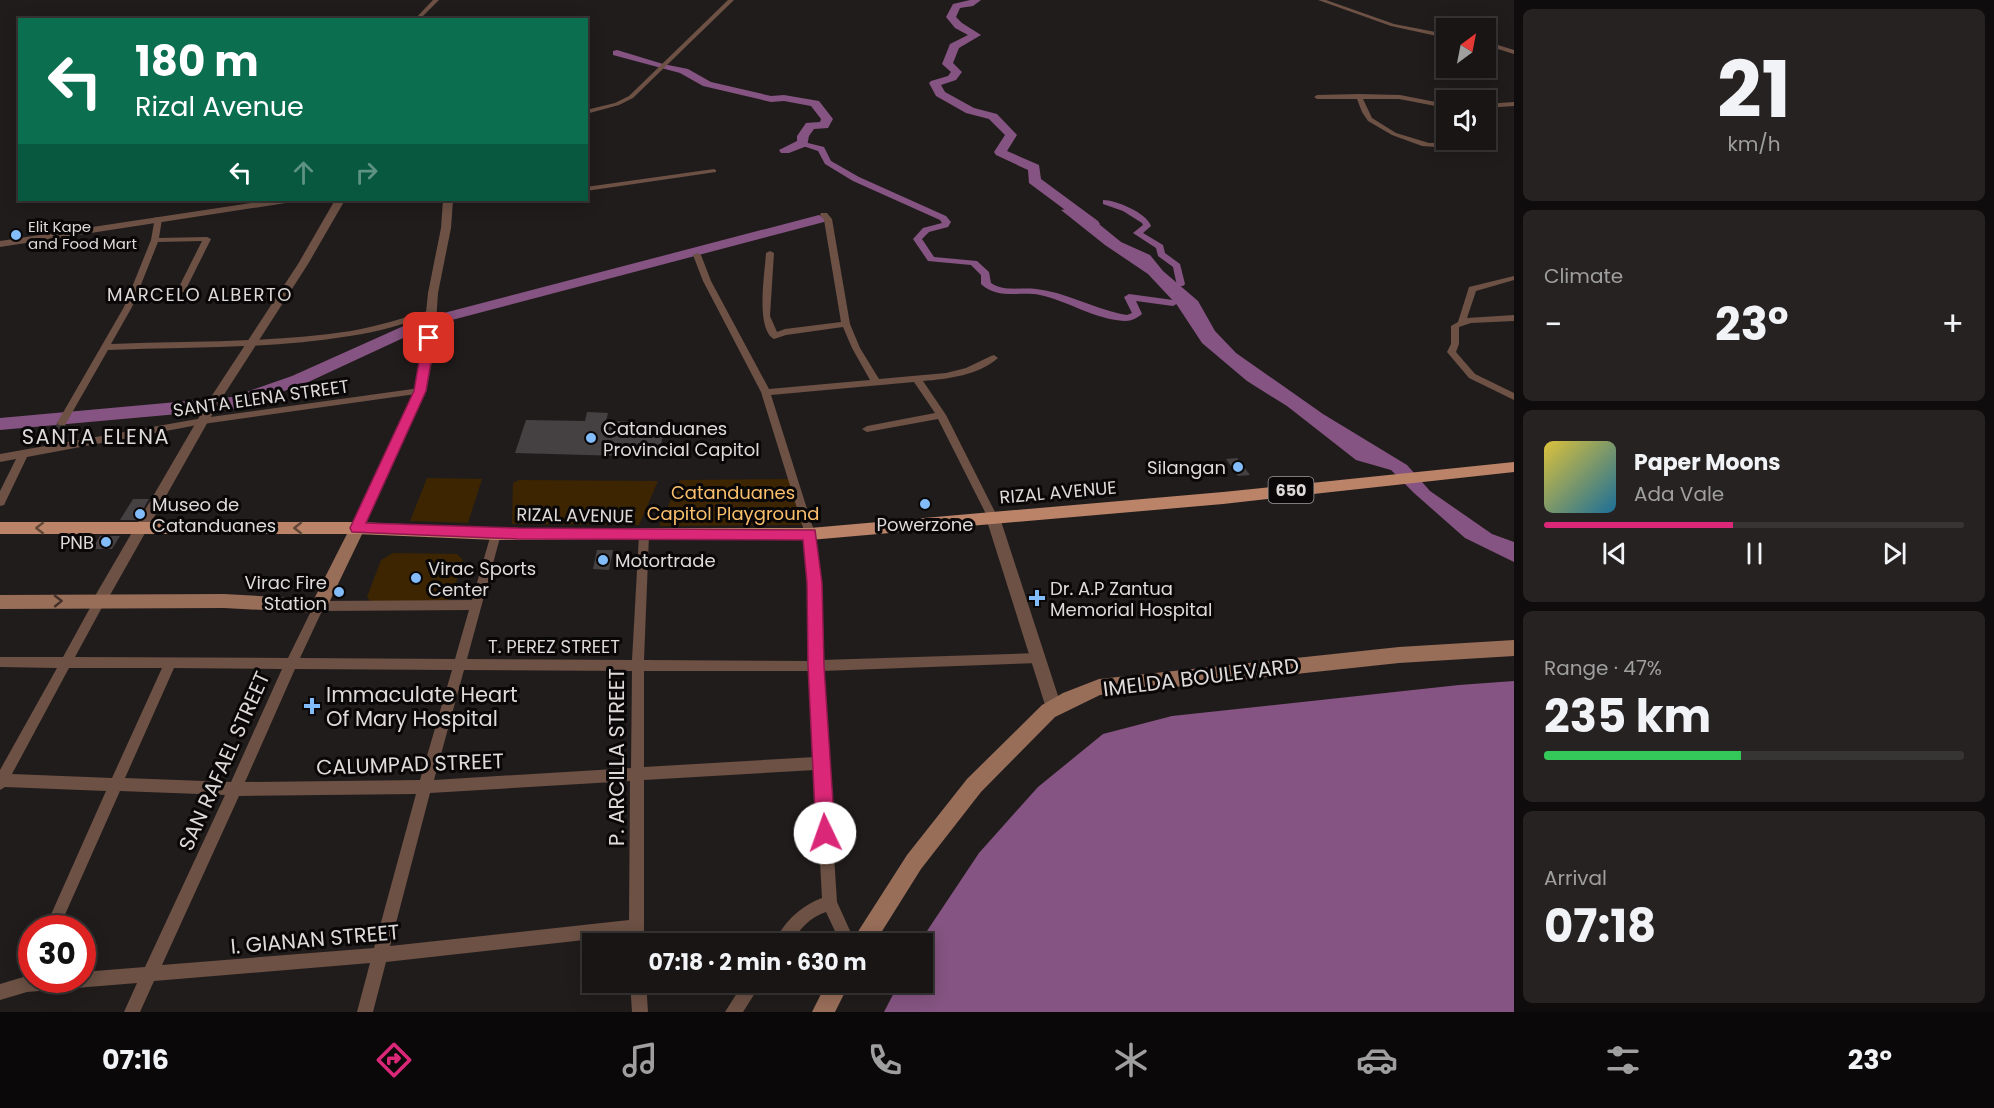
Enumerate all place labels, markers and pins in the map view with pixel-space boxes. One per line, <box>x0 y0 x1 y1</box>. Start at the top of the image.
place label: Elit Kape and Food Mart <box>28 216 137 254</box>
marker: Elit Kape and Food Mart <box>9 228 23 242</box>
pin <box>403 312 454 363</box>
place label: Catanduanes Provincial Capitol <box>603 416 760 462</box>
marker: Catanduanes Provincial Capitol <box>584 431 598 445</box>
place label: Silangan <box>1147 455 1226 480</box>
marker: Silangan <box>1231 460 1245 474</box>
place label: Museo de Catanduanes <box>152 492 276 538</box>
marker: Powerzone <box>918 497 932 511</box>
marker: Museo de Catanduanes <box>133 507 147 521</box>
place label: Powerzone <box>877 512 973 537</box>
place label: PNB <box>60 530 94 555</box>
marker: PNB <box>99 535 113 549</box>
place label: Motortrade <box>615 548 716 573</box>
marker: Motortrade <box>596 553 610 567</box>
place label: Virac Sports Center <box>428 556 536 602</box>
place label: Virac Fire Station <box>244 570 327 616</box>
marker: Virac Sports Center <box>409 571 423 585</box>
place label: Dr. A.P Zantua Memorial Hospital <box>1050 576 1212 622</box>
marker: Virac Fire Station <box>332 585 346 599</box>
marker: Dr. A.P Zantua Memorial Hospital <box>1028 589 1046 607</box>
place label: Immaculate Heart Of Mary Hospital <box>326 680 518 733</box>
marker: Immaculate Heart Of Mary Hospital <box>303 697 321 715</box>

